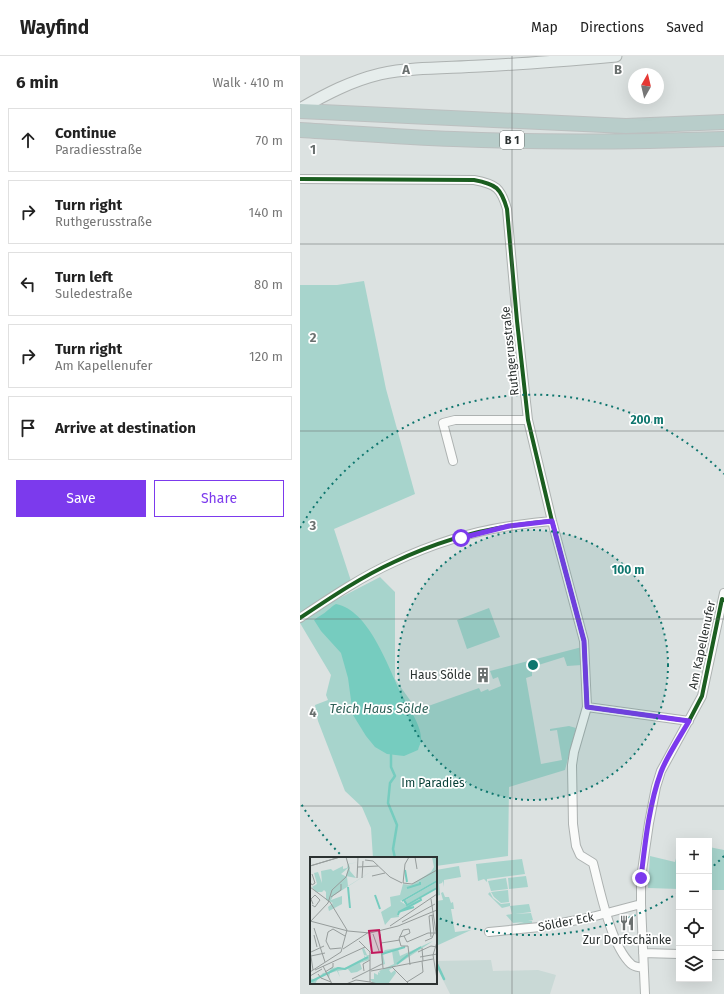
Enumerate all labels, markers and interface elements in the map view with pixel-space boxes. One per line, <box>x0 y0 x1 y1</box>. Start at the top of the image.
text: Wayfind <box>20 16 89 39</box>
text: Map <box>531 19 558 36</box>
text: Directions <box>580 19 644 36</box>
text: Saved <box>666 19 704 36</box>
text: A <box>401 62 410 77</box>
text: B <box>614 62 622 77</box>
north arrow <box>628 68 664 104</box>
text: 6 min <box>16 72 59 93</box>
text: Walk · 410 m <box>213 75 284 90</box>
text: Continue <box>55 124 116 142</box>
icon: ahead <box>17 129 39 151</box>
road number: B 1 <box>500 131 524 149</box>
text: 70 m <box>256 133 283 148</box>
text: Paradiesstraße <box>55 142 142 157</box>
text: 1 <box>310 142 316 157</box>
text: Turn right <box>55 196 122 214</box>
icon: right <box>17 201 39 223</box>
text: 140 m <box>249 205 283 220</box>
text: Ruthgerusstraße <box>55 214 152 229</box>
text: Turn left <box>55 268 113 286</box>
icon: left <box>17 273 39 295</box>
text: 80 m <box>254 277 283 292</box>
text: Suledestraße <box>55 286 133 301</box>
street label: Ruthgerusstraße <box>498 306 522 396</box>
text: 2 <box>310 330 317 345</box>
text: Turn right <box>55 340 122 358</box>
icon: right <box>17 345 39 367</box>
text: 120 m <box>249 349 283 364</box>
text: Am Kapellenufer <box>55 358 153 373</box>
text: 200 m <box>630 413 664 427</box>
icon: arrive <box>17 417 39 439</box>
text: Arrive at destination <box>55 419 196 437</box>
button: Save <box>16 480 146 517</box>
button: Share <box>154 480 284 517</box>
text: 3 <box>309 518 317 533</box>
route start <box>452 529 470 547</box>
text: 100 m <box>612 563 644 577</box>
street label: Am Kapellenufer <box>686 599 718 691</box>
centre of rings <box>526 658 540 672</box>
building icon: Haus Sölde <box>474 666 492 684</box>
place label: Haus Sölde <box>410 668 471 682</box>
water label: Teich Haus Sölde <box>330 701 429 716</box>
text: 4 <box>309 705 317 720</box>
park label: Im Paradies <box>401 776 465 790</box>
map controls <box>676 838 712 982</box>
button: + <box>676 838 712 874</box>
inset map <box>310 857 437 984</box>
route end <box>632 869 650 887</box>
button: − <box>676 874 712 910</box>
street label: Sölder Eck <box>537 910 596 934</box>
button: locate <box>676 910 712 946</box>
restaurant icon: Zur Dorfschänke <box>618 914 636 932</box>
place label: Zur Dorfschänke <box>583 933 671 947</box>
button: layers <box>676 946 712 982</box>

